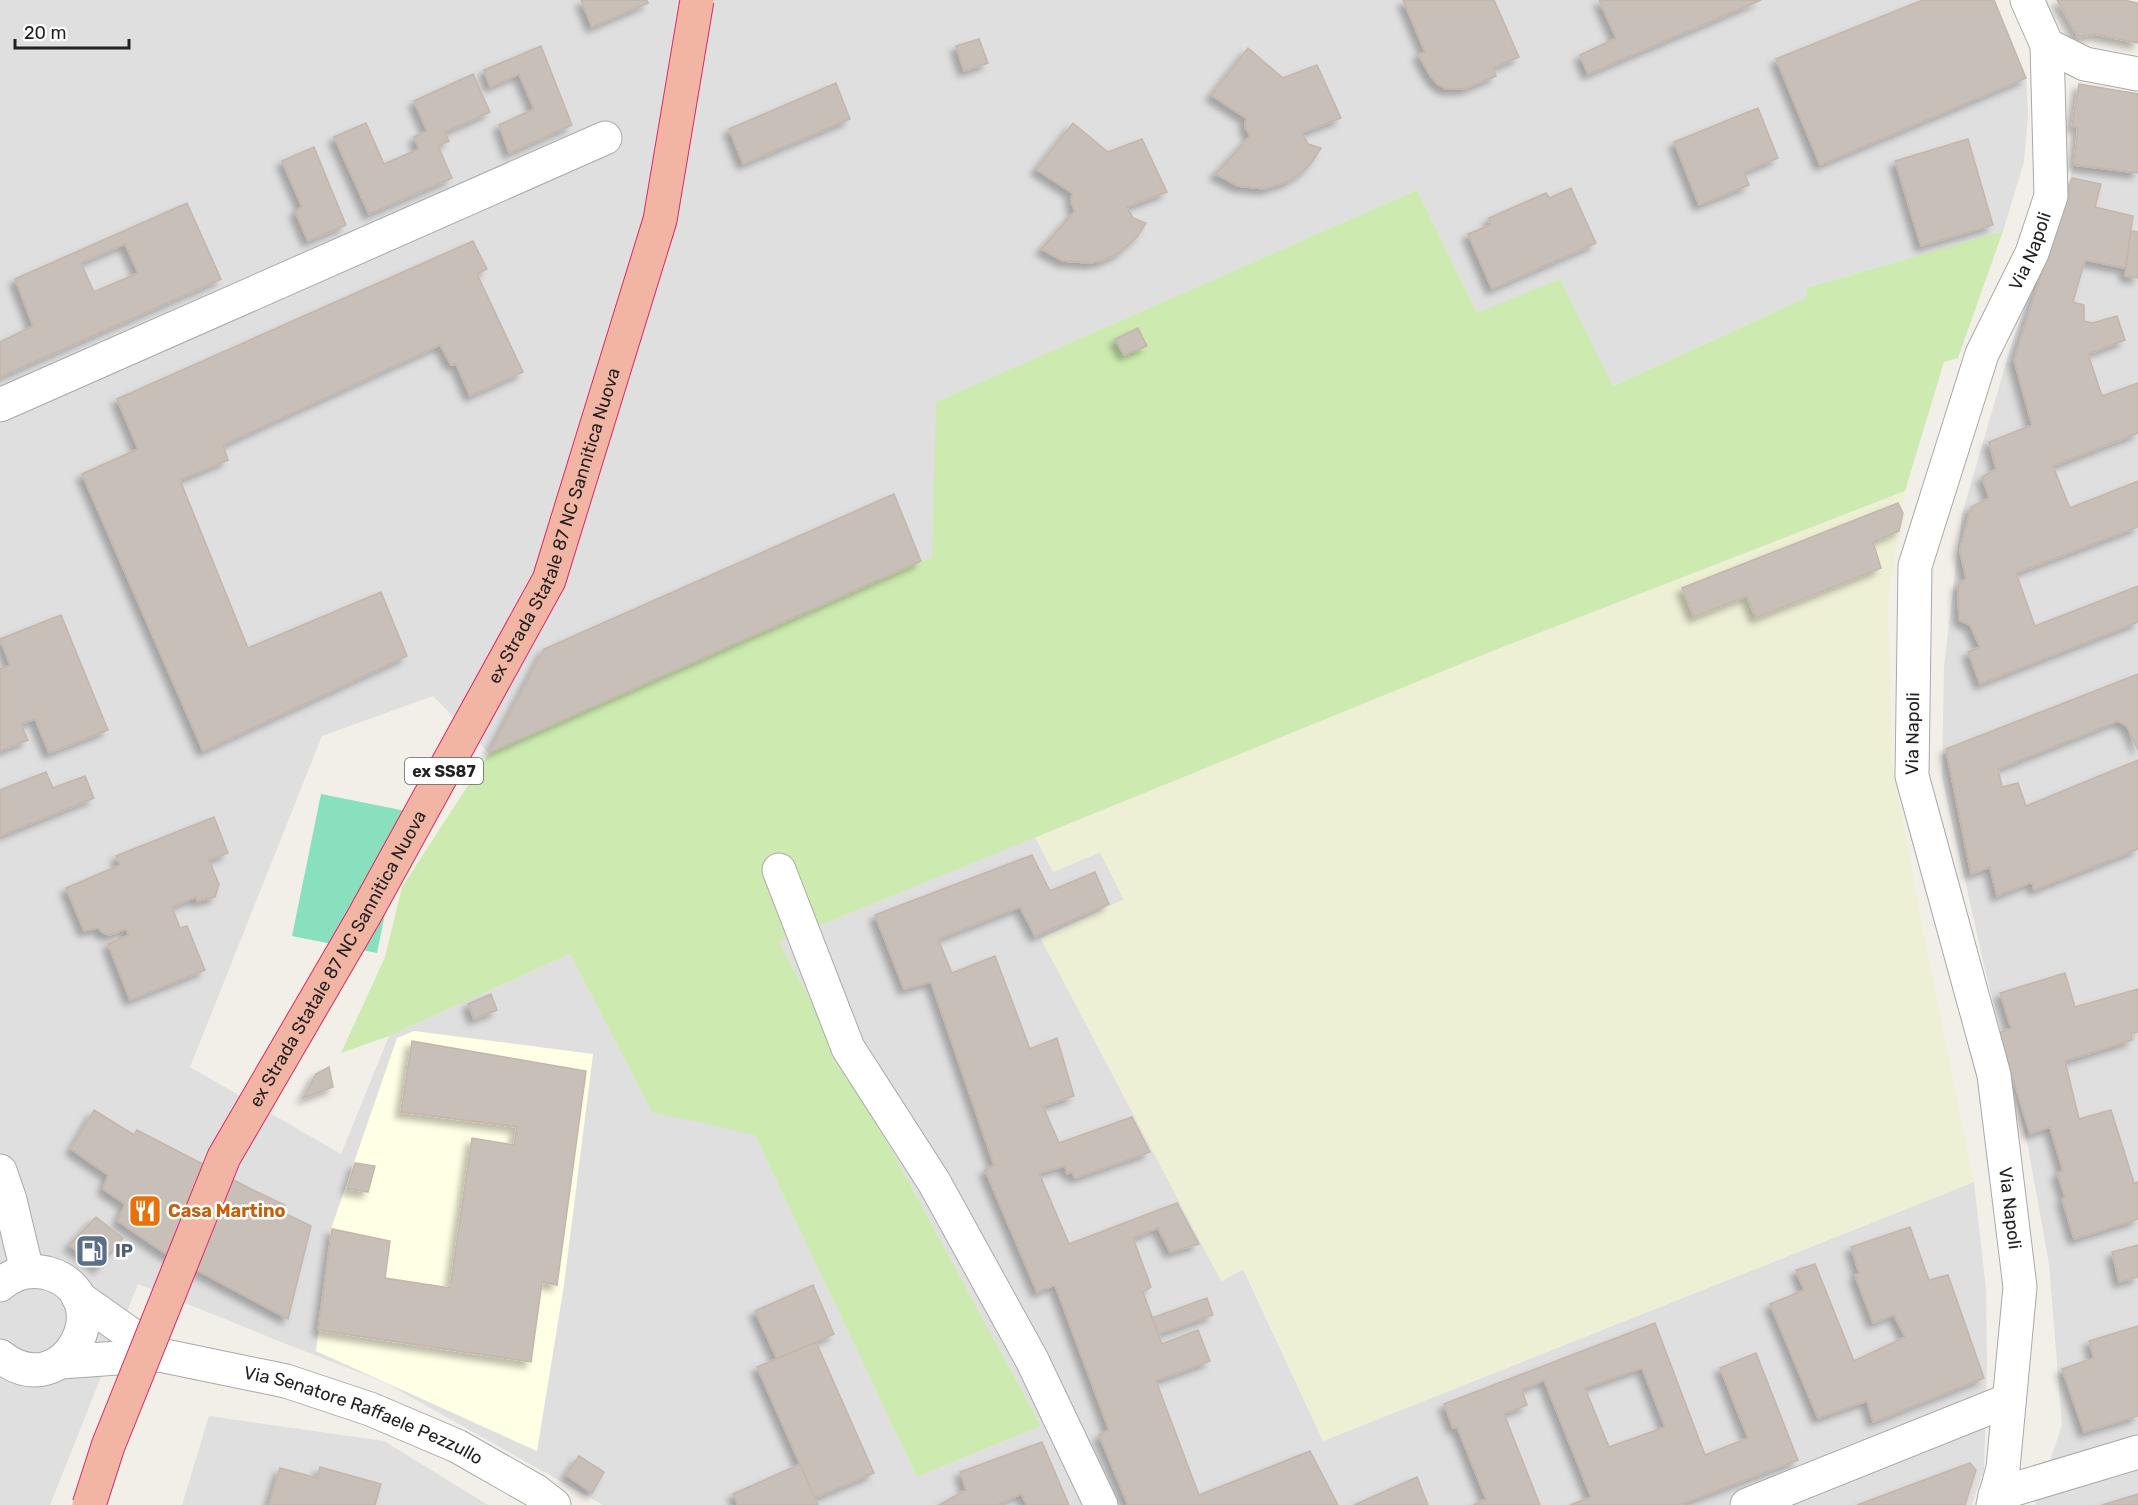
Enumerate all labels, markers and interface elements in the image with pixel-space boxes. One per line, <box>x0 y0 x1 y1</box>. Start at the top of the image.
scale bar <box>15 12 129 50</box>
text: 20 m <box>24 22 66 44</box>
street label: Via Napoli <box>2004 209 2056 294</box>
street label: ex Strada Statale 87 NC Sannitica Nuova <box>483 365 625 688</box>
street label: Via Napoli <box>1901 692 1924 775</box>
road number: ex SS87 <box>405 758 483 784</box>
street label: ex Strada Statale 87 NC Sannitica Nuova <box>244 807 431 1111</box>
street label: Via Napoli <box>1994 1166 2026 1250</box>
restaurant icon: Casa Martino <box>127 1193 163 1229</box>
place label: Casa Martino <box>168 1200 286 1222</box>
fuel station icon: IP <box>74 1233 110 1269</box>
place label: IP <box>115 1240 133 1262</box>
street label: Via Senatore Raffaele Pezzullo <box>242 1362 487 1469</box>

